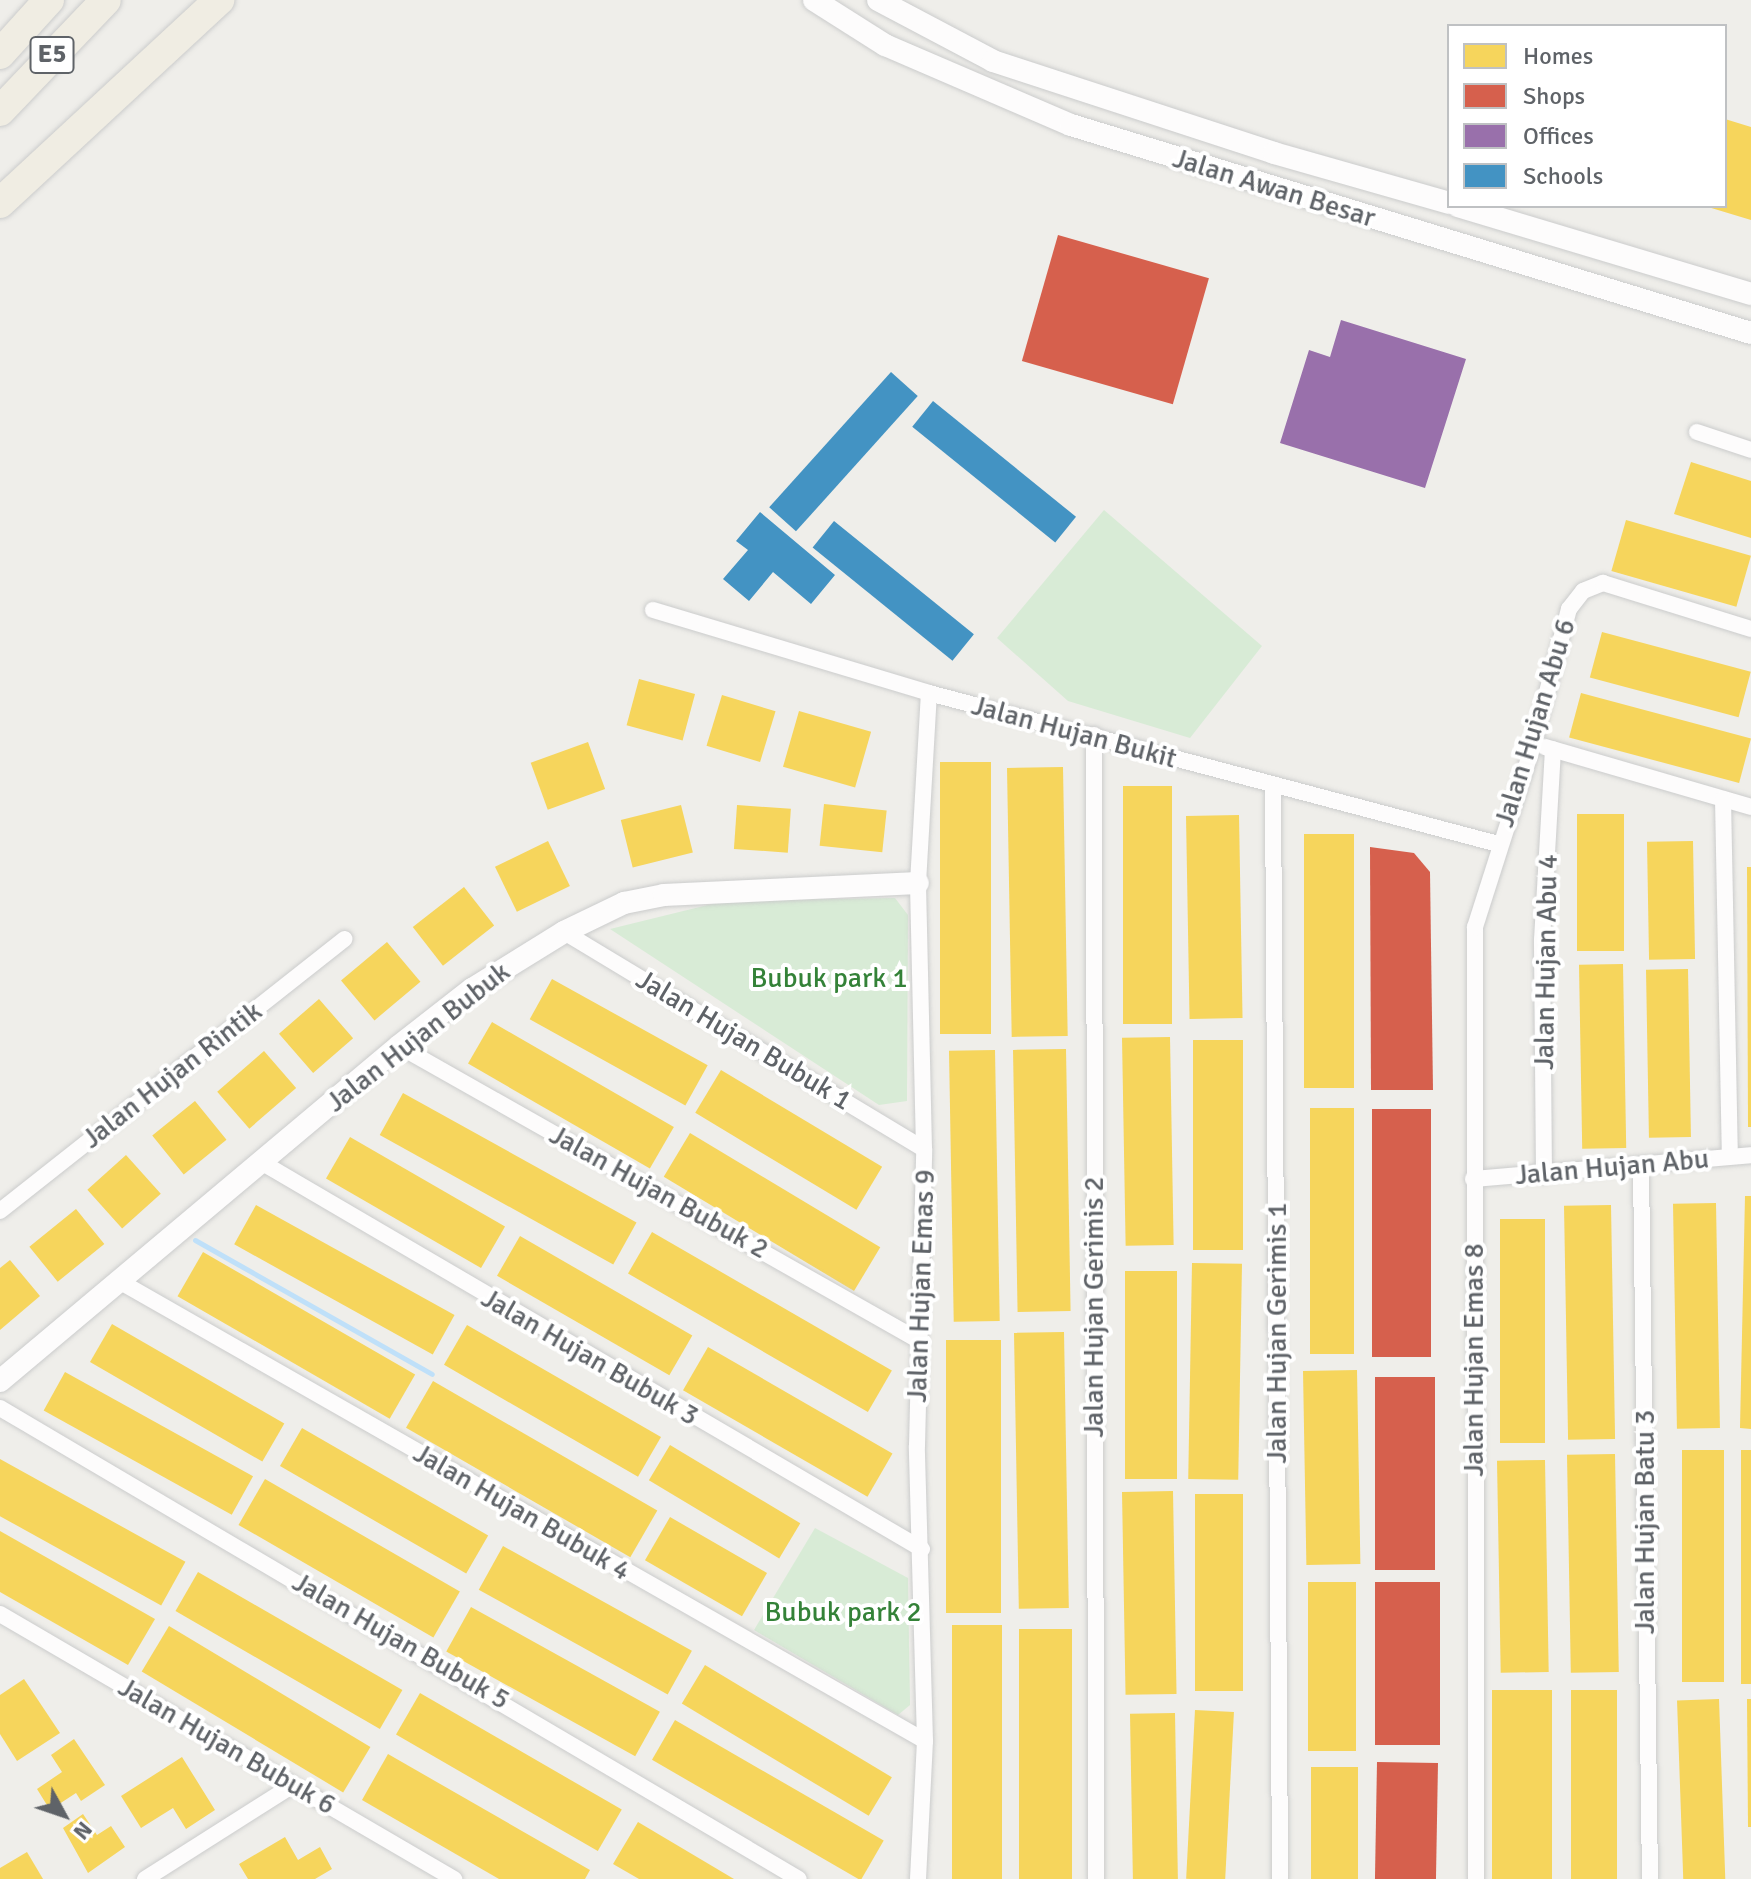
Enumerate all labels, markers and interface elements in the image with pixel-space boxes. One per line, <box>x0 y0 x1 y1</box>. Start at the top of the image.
legend <box>1447 24 1727 208</box>
road number: E5 <box>28 33 76 77</box>
text: Homes <box>1523 41 1593 71</box>
text: Shops <box>1523 81 1585 111</box>
text: Offices <box>1523 121 1594 151</box>
street label: Jalan Awan Besar <box>1169 141 1379 235</box>
text: Schools <box>1523 161 1603 191</box>
street label: Jalan Hujan Abu 6 <box>1487 615 1583 831</box>
street label: Jalan Hujan Bukit <box>968 688 1180 776</box>
street label: Jalan Hujan Abu 4 <box>1527 854 1565 1070</box>
street label: Jalan Hujan Bubuk <box>319 955 517 1119</box>
park label: Bubuk park 1 <box>750 961 908 995</box>
street label: Jalan Hujan Bubuk 1 <box>630 962 858 1118</box>
street label: Jalan Hujan Rintik <box>75 994 269 1156</box>
street label: Jalan Hujan Bubuk 2 <box>544 1118 774 1266</box>
street label: Jalan Hujan Abu <box>1514 1142 1710 1192</box>
street label: Jalan Hujan Emas 9 <box>900 1169 942 1403</box>
street label: Jalan Hujan Gerimis 2 <box>1077 1176 1111 1438</box>
street label: Jalan Hujan Gerimis 1 <box>1260 1202 1294 1464</box>
street label: Jalan Hujan Emas 8 <box>1457 1243 1491 1477</box>
street label: Jalan Hujan Bubuk 3 <box>475 1281 705 1433</box>
street label: Jalan Hujan Batu 3 <box>1628 1410 1662 1634</box>
street label: Jalan Hujan Bubuk 4 <box>407 1436 637 1588</box>
street label: Jalan Hujan Bubuk 5 <box>286 1565 516 1717</box>
park label: Bubuk park 2 <box>764 1595 922 1629</box>
street label: Jalan Hujan Bubuk 6 <box>112 1670 342 1822</box>
north arrow <box>24 1775 104 1855</box>
text: N <box>68 1816 98 1845</box>

